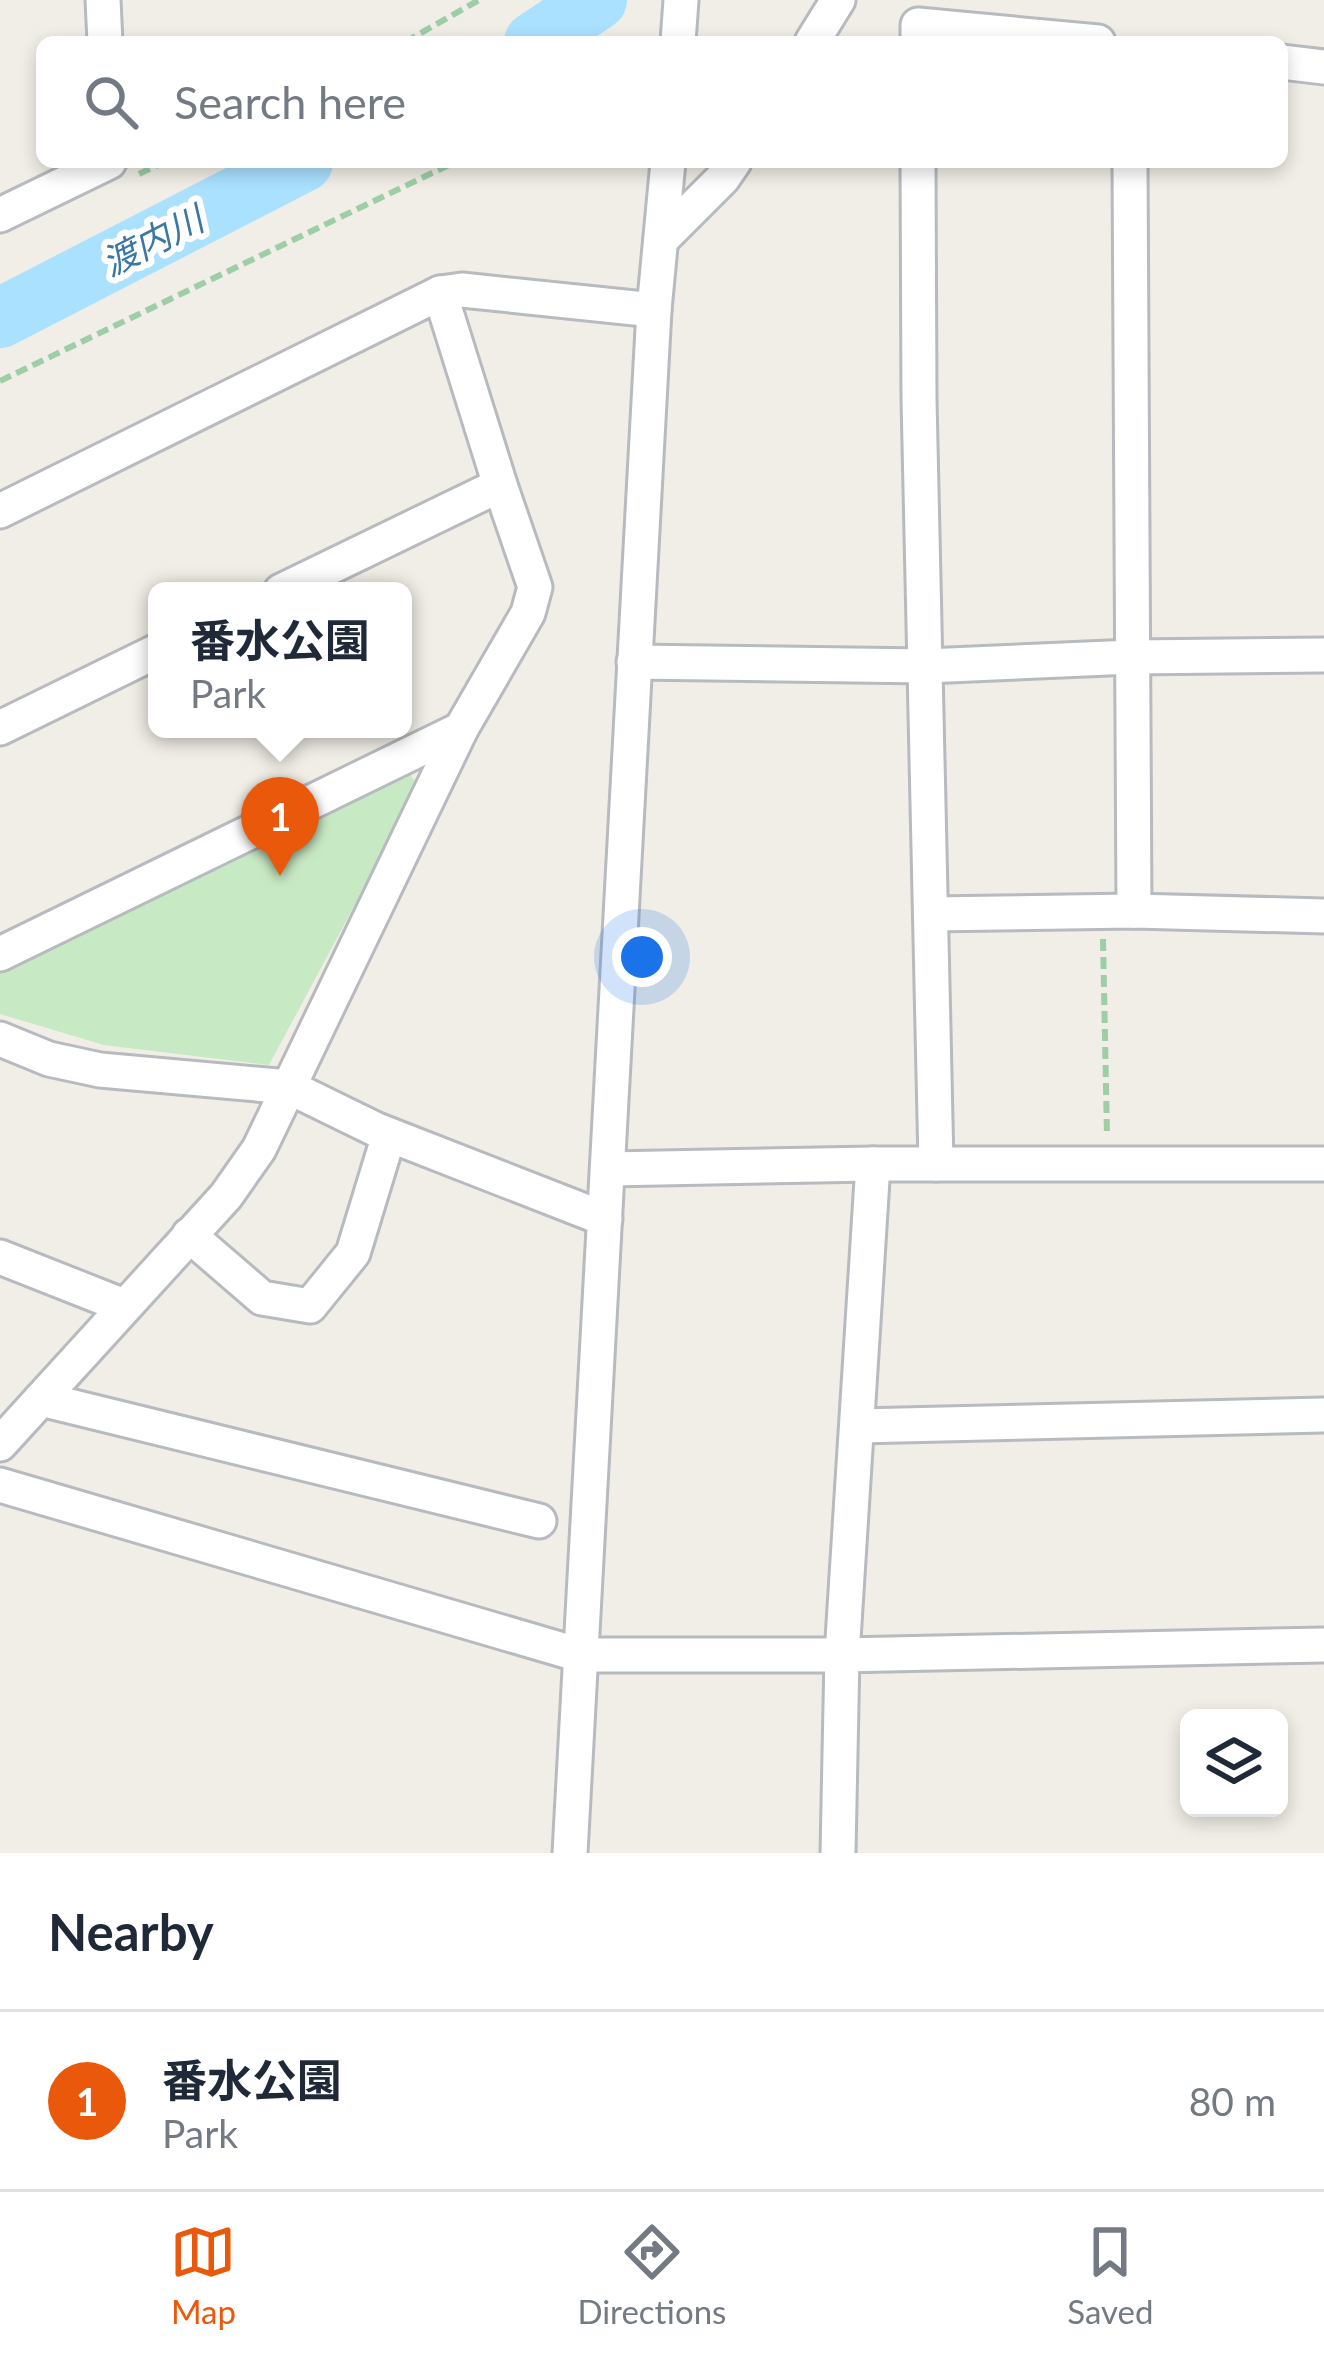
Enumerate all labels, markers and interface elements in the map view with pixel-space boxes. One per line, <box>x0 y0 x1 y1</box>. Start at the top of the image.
search box <box>36 36 1288 168</box>
icon: search <box>78 69 144 135</box>
text: Search here <box>174 75 406 129</box>
water label: 渡内川 <box>94 194 214 284</box>
popup <box>148 582 412 738</box>
text: 番水公園 <box>190 613 370 667</box>
text: Park <box>190 670 266 716</box>
pin: 1 <box>241 777 319 876</box>
your location <box>612 927 672 987</box>
map controls <box>1180 1709 1288 1817</box>
button: layers <box>1180 1709 1288 1817</box>
text: Nearby <box>48 1901 214 1962</box>
text: 番水公園 <box>162 2053 342 2107</box>
text: 1 <box>76 2078 98 2124</box>
text: 80 m <box>1189 2078 1276 2124</box>
text: Park <box>162 2110 238 2156</box>
tab: Map <box>170 2219 236 2331</box>
tab: Directions <box>577 2219 726 2331</box>
tab: Saved <box>1067 2219 1154 2331</box>

